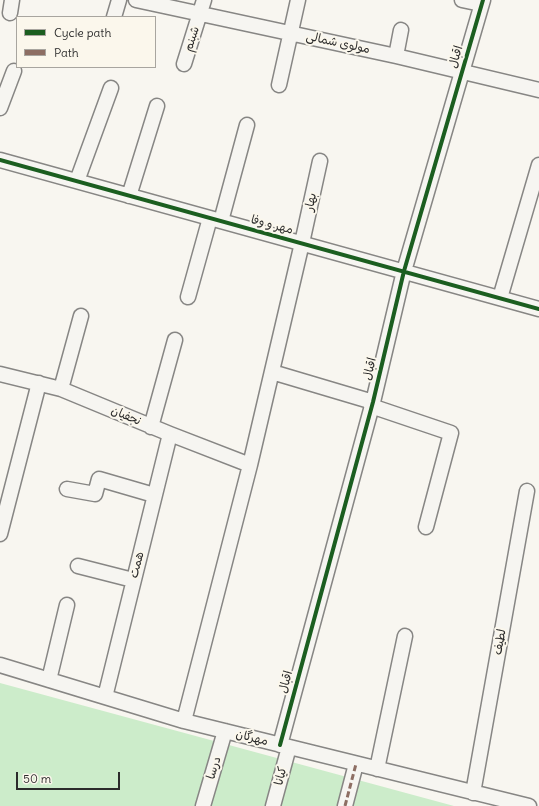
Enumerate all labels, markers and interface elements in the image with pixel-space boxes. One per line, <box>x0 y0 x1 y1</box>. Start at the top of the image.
legend <box>16 16 156 68</box>
text: Cycle path <box>54 25 111 40</box>
street label: شبنم <box>181 25 203 53</box>
street label: مولوی شمالی <box>305 29 371 57</box>
street label: اقبال <box>446 44 466 70</box>
text: Path <box>54 45 79 60</box>
street label: بهار <box>302 192 320 212</box>
street label: مهر و وفا <box>249 212 295 238</box>
street label: اقبال <box>360 356 380 382</box>
street label: نجفیان <box>109 403 143 429</box>
street label: همت <box>127 550 147 580</box>
street label: لطیف <box>491 628 509 656</box>
street label: اقبال <box>276 669 296 695</box>
street label: مهرگان <box>234 727 270 749</box>
street label: درسا <box>204 755 224 781</box>
scale bar <box>18 764 122 790</box>
street label: کیانا <box>272 765 290 787</box>
text: 50 m <box>23 771 51 786</box>

